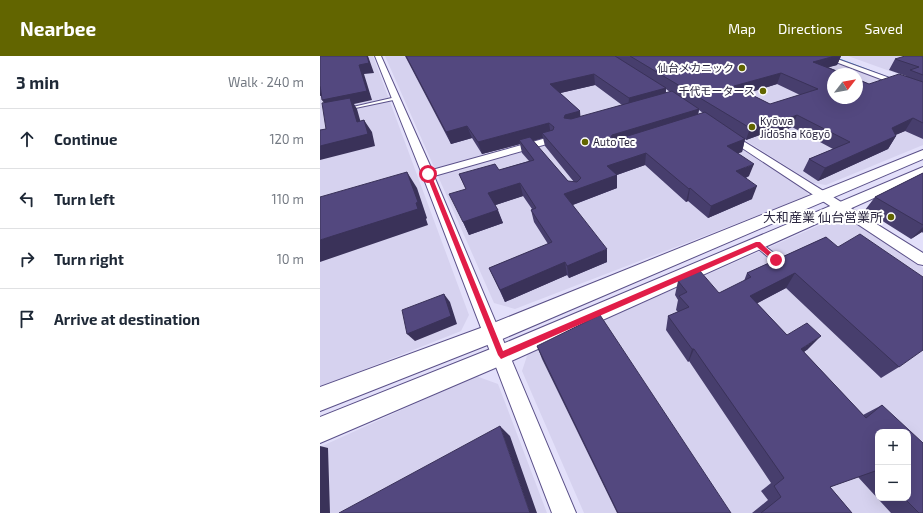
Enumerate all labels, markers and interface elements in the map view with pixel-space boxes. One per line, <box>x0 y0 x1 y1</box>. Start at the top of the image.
text: Nearbee <box>20 17 96 40</box>
text: Map <box>728 20 756 37</box>
text: Directions <box>778 20 843 37</box>
text: Saved <box>865 20 903 37</box>
place label: 仙台メカニック <box>657 61 734 74</box>
marker: 仙台メカニック <box>737 63 747 73</box>
north arrow <box>827 68 863 104</box>
text: 3 min <box>16 72 59 92</box>
text: Walk · 240 m <box>228 74 304 90</box>
place label: 千代モータース <box>679 84 755 97</box>
marker: 千代モータース <box>758 86 768 96</box>
place label: Kyōwa Jidōsha Kōgyō <box>760 114 830 140</box>
marker: Kyōwa Jidōsha Kōgyō <box>747 122 757 132</box>
icon: ahead <box>16 128 38 150</box>
text: Continue <box>54 130 117 148</box>
text: 120 m <box>269 131 304 147</box>
place label: Auto Tec <box>593 135 635 148</box>
marker: Auto Tec <box>580 137 590 147</box>
route start <box>419 165 437 183</box>
icon: left <box>16 188 38 210</box>
text: Turn left <box>54 190 115 208</box>
text: 110 m <box>272 191 304 207</box>
place label: 大和産業 仙台営業所 <box>763 209 883 225</box>
marker: 大和産業 仙台営業所 <box>886 212 896 222</box>
icon: right <box>16 248 38 270</box>
text: Turn right <box>54 250 124 268</box>
text: 10 m <box>277 251 304 267</box>
route end <box>767 251 785 269</box>
icon: arrive <box>16 308 38 330</box>
text: Arrive at destination <box>54 310 200 328</box>
map controls <box>875 429 911 501</box>
button: + <box>875 429 911 465</box>
button: − <box>875 465 911 501</box>

